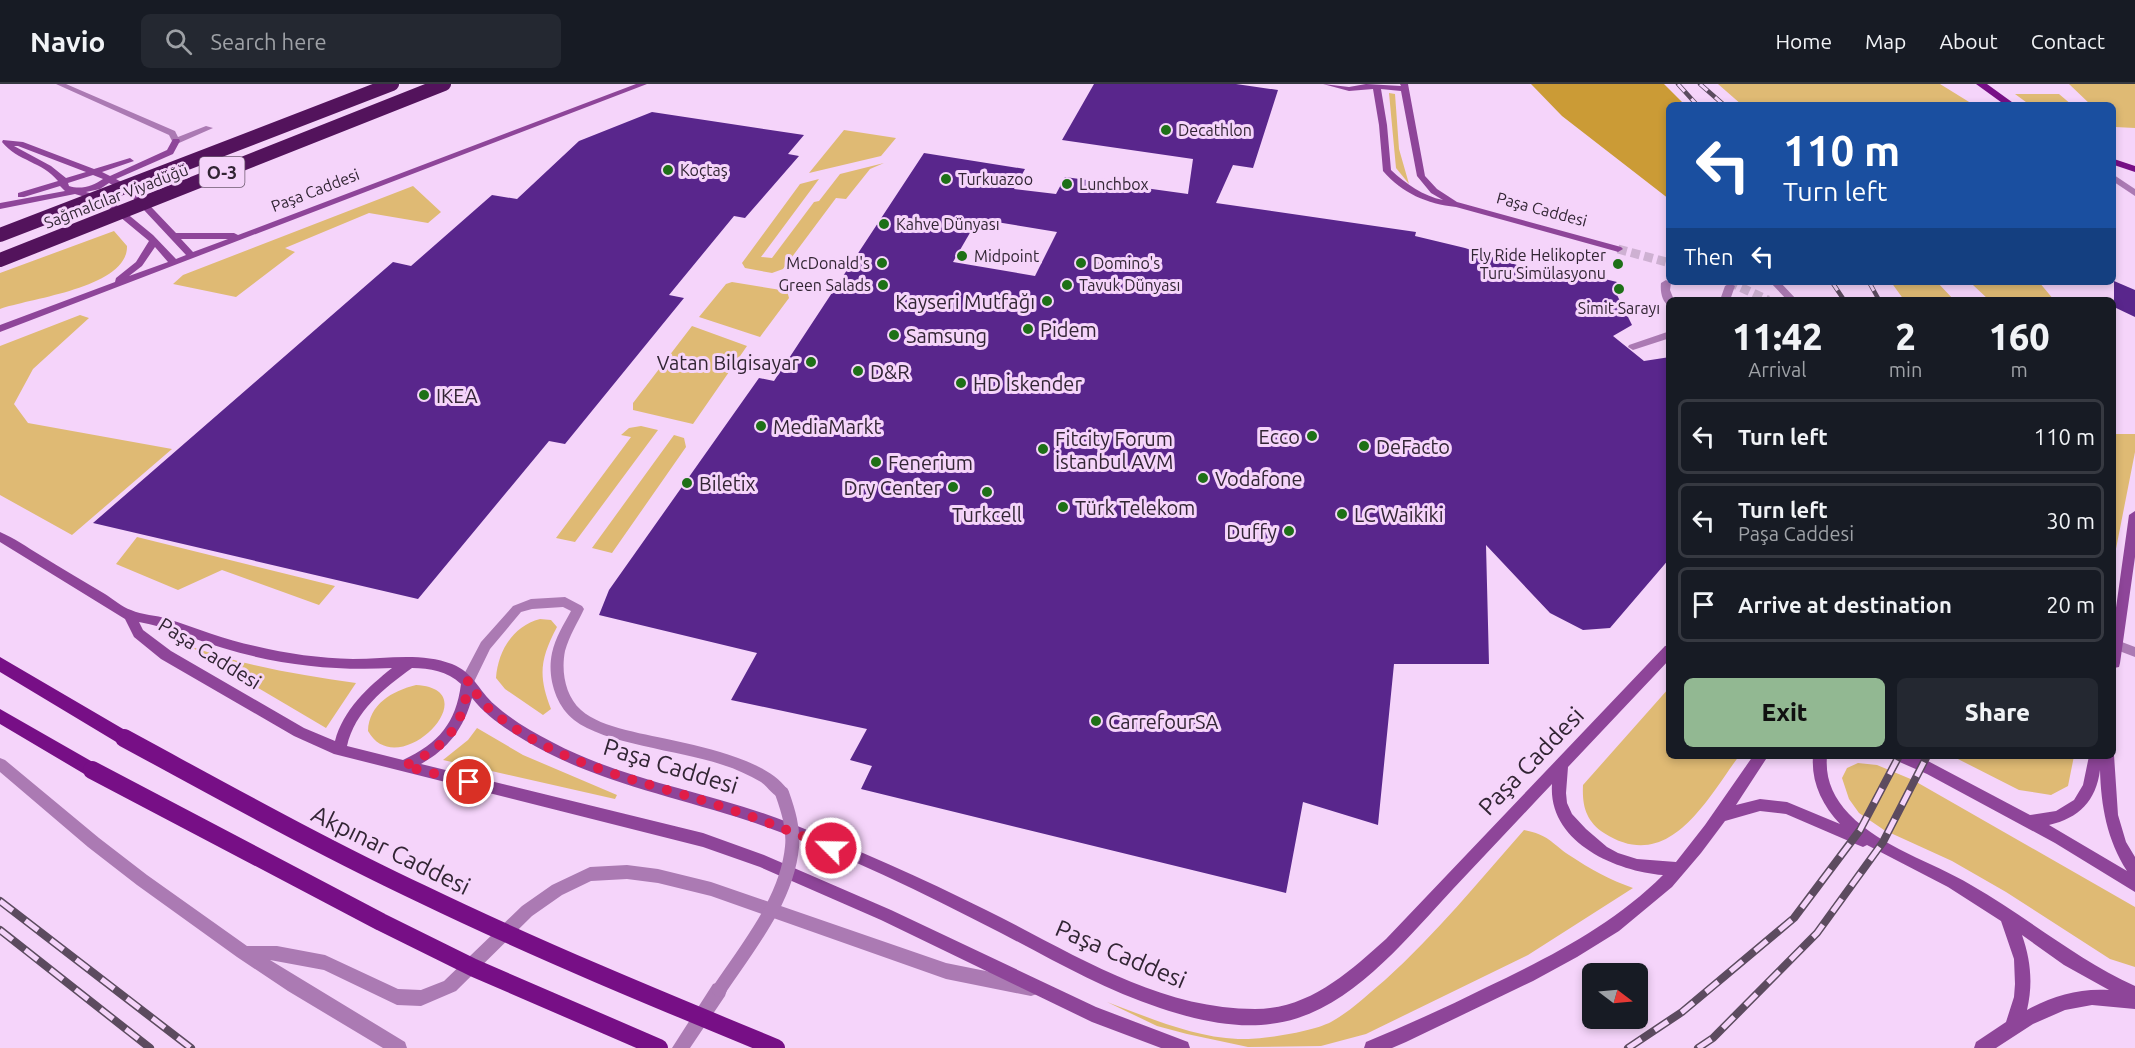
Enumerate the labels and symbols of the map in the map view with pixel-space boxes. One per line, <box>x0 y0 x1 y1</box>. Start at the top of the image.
place label: Decathlon <box>1178 121 1252 139</box>
marker: Decathlon <box>1159 123 1173 137</box>
road number: O-3 <box>200 157 244 187</box>
street label: Sağmalcılar Viyadüğü <box>41 160 191 232</box>
place label: Koçtaş <box>680 161 728 179</box>
marker: Koçtaş <box>661 163 675 177</box>
street label: Paşa Caddesi <box>268 165 362 215</box>
place label: Turkuazoo <box>958 170 1033 188</box>
marker: Turkuazoo <box>939 172 953 186</box>
place label: Lunchbox <box>1079 175 1149 193</box>
marker: Lunchbox <box>1060 177 1074 191</box>
street label: Paşa Caddesi <box>1495 188 1589 230</box>
place label: Kahve Dünyası <box>896 215 1000 233</box>
marker: Kahve Dünyası <box>877 217 891 231</box>
place label: Fly Ride Helikopter Turu Simülasyonu <box>1471 246 1606 282</box>
place label: Midpoint <box>974 247 1040 265</box>
marker: Midpoint <box>955 249 969 263</box>
place label: McDonald's <box>786 254 870 272</box>
place label: Domino's <box>1093 254 1160 272</box>
marker: McDonald's <box>875 256 889 270</box>
marker: Domino's <box>1074 256 1088 270</box>
marker: Fly Ride Helikopter Turu Simülasyonu <box>1611 257 1625 271</box>
place label: Green Salads <box>779 276 871 294</box>
place label: Tavuk Dünyası <box>1079 276 1180 294</box>
marker: Green Salads <box>876 278 890 292</box>
marker: Tavuk Dünyası <box>1060 278 1074 292</box>
marker: Simit Sarayı <box>1612 282 1626 296</box>
place label: Kayseri Mutfağı <box>895 290 1035 313</box>
marker: Kayseri Mutfağı <box>1040 294 1054 308</box>
place label: Simit Sarayı <box>1578 299 1660 317</box>
place label: Pidem <box>1040 318 1097 341</box>
marker: Pidem <box>1021 322 1035 336</box>
place label: Samsung <box>906 324 987 347</box>
marker: Samsung <box>887 328 901 342</box>
place label: Vatan Bilgisayar <box>657 351 799 374</box>
marker: Vatan Bilgisayar <box>804 355 818 369</box>
place label: D&R <box>870 360 910 383</box>
marker: D&R <box>851 364 865 378</box>
place label: HD İskender <box>973 372 1082 395</box>
marker: HD İskender <box>954 376 968 390</box>
place label: IKEA <box>436 384 478 407</box>
marker: IKEA <box>417 388 431 402</box>
place label: MediaMarkt <box>773 415 882 438</box>
marker: MediaMarkt <box>754 419 768 433</box>
place label: Ecco <box>1259 425 1300 448</box>
place label: Fitcity Forum İstanbul AVM <box>1055 427 1173 473</box>
marker: Ecco <box>1305 429 1319 443</box>
place label: DeFacto <box>1376 435 1450 458</box>
marker: DeFacto <box>1357 439 1371 453</box>
marker: Fitcity Forum İstanbul AVM <box>1036 442 1050 456</box>
place label: Fenerium <box>888 451 973 474</box>
marker: Fenerium <box>869 455 883 469</box>
place label: Vodafone <box>1215 467 1302 490</box>
marker: Vodafone <box>1196 471 1210 485</box>
place label: Biletix <box>699 472 756 495</box>
marker: Biletix <box>680 476 694 490</box>
place label: Dry Center <box>844 476 941 499</box>
marker: Dry Center <box>946 480 960 494</box>
marker: Turkcell <box>980 485 994 499</box>
place label: Türk Telekom <box>1075 496 1195 519</box>
marker: Türk Telekom <box>1056 500 1070 514</box>
place label: Turkcell <box>952 503 1022 526</box>
place label: LC Waikiki <box>1354 503 1444 526</box>
marker: LC Waikiki <box>1335 507 1349 521</box>
place label: Duffy <box>1226 520 1277 543</box>
marker: Duffy <box>1282 524 1296 538</box>
street label: Paşa Caddesi <box>155 612 265 694</box>
street label: Paşa Caddesi <box>1473 701 1589 821</box>
place label: CarrefourSA <box>1108 710 1219 733</box>
marker: CarrefourSA <box>1089 714 1103 728</box>
street label: Paşa Caddesi <box>600 733 742 799</box>
pin <box>443 756 494 807</box>
street label: Akpınar Caddesi <box>307 800 475 900</box>
position arrow <box>799 816 863 880</box>
street label: Paşa Caddesi <box>1052 914 1190 994</box>
north arrow <box>1582 963 1648 1029</box>

